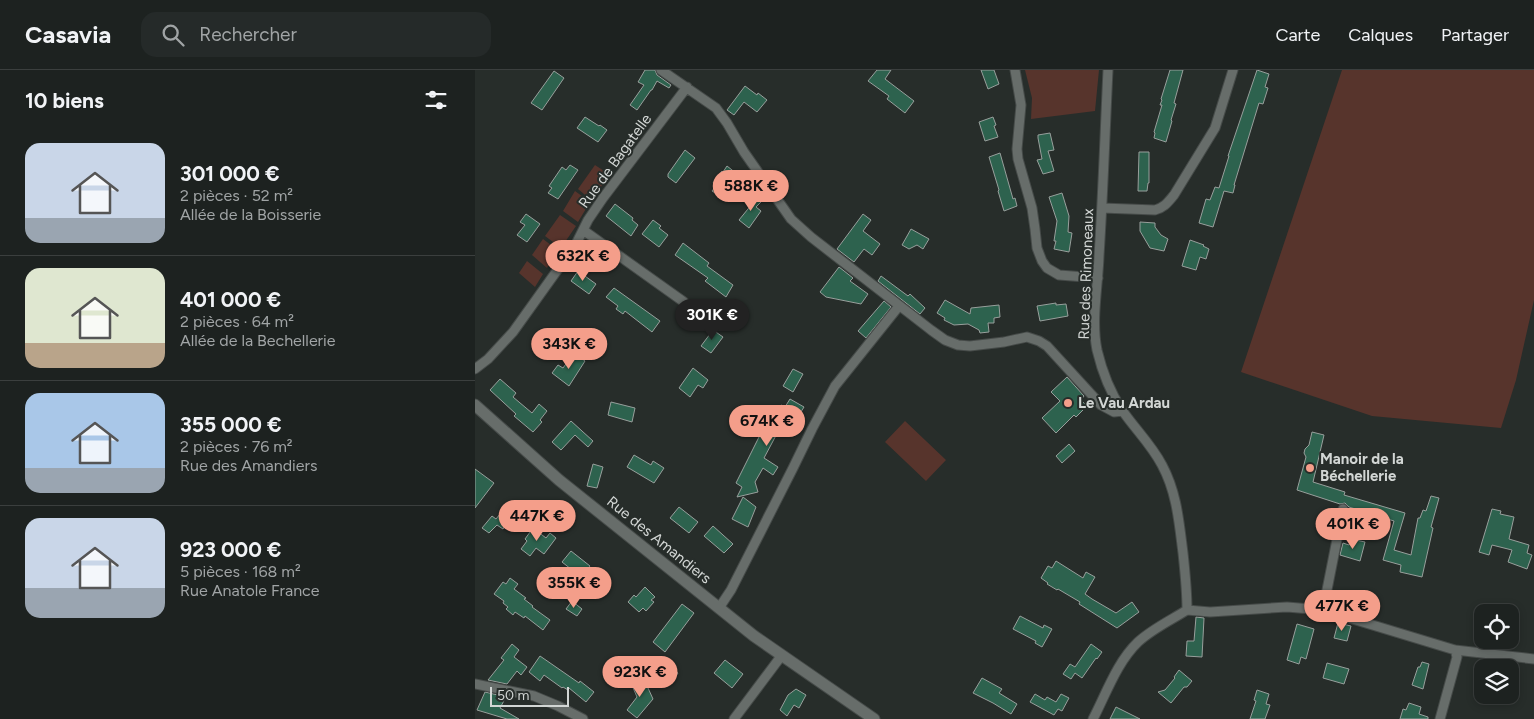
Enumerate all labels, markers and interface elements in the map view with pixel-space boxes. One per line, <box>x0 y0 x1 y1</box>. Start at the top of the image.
search box <box>141 12 491 57</box>
text: Casavia <box>25 20 111 49</box>
icon: search <box>159 21 187 49</box>
text: Rechercher <box>199 23 297 46</box>
text: Carte <box>1275 24 1320 46</box>
text: Calques <box>1348 24 1413 46</box>
text: Partager <box>1441 24 1509 46</box>
icon: filters <box>422 86 450 114</box>
text: 10 biens <box>25 88 104 113</box>
street label: Rue de Bagatelle <box>575 110 655 212</box>
text: 301 000 € <box>180 161 280 186</box>
icon: home <box>65 163 125 223</box>
pin: 588K € <box>710 170 792 212</box>
text: 588K € <box>724 176 778 195</box>
text: 2 pièces · 52 m² <box>180 186 293 205</box>
text: Allée de la Boisserie <box>180 205 321 224</box>
street label: Rue des Rimoneaux <box>1075 208 1097 340</box>
pin: 632K € <box>542 240 624 282</box>
text: 632K € <box>556 246 610 265</box>
text: 401 000 € <box>180 287 281 312</box>
icon: home <box>65 288 125 348</box>
pin: 301K € <box>671 298 753 341</box>
text: 301K € <box>686 305 738 324</box>
text: 2 pièces · 64 m² <box>180 312 294 331</box>
pin: 343K € <box>528 328 610 370</box>
text: Allée de la Bechellerie <box>180 331 335 350</box>
text: 343K € <box>542 334 596 353</box>
place label: Le Vau Ardau <box>1078 394 1170 412</box>
marker: Le Vau Ardau <box>1062 397 1074 409</box>
pin: 674K € <box>726 404 808 447</box>
text: 674K € <box>740 411 794 430</box>
text: 355 000 € <box>180 412 282 437</box>
icon: home <box>65 413 125 473</box>
text: 2 pièces · 76 m² <box>180 437 293 456</box>
place label: Manoir de la Béchellerie <box>1320 450 1404 485</box>
text: Rue des Amandiers <box>180 456 317 475</box>
marker: Manoir de la Béchellerie <box>1304 462 1316 474</box>
street label: Rue des Amandiers <box>603 492 715 588</box>
pin: 447K € <box>496 500 578 542</box>
text: 447K € <box>510 506 564 525</box>
pin: 401K € <box>1312 508 1394 550</box>
text: 401K € <box>1327 514 1379 533</box>
text: 923 000 € <box>180 537 281 562</box>
icon: home <box>65 538 125 598</box>
text: 5 pièces · 168 m² <box>180 562 301 581</box>
pin: 355K € <box>533 566 615 609</box>
text: 355K € <box>547 573 601 592</box>
text: Rue Anatole France <box>180 581 319 600</box>
pin: 477K € <box>1301 590 1383 632</box>
text: 477K € <box>1315 596 1369 615</box>
map controls <box>1474 604 1519 704</box>
button: locate <box>1474 604 1519 649</box>
pin: 923K € <box>599 656 681 698</box>
button: layers <box>1474 659 1519 704</box>
text: 923K € <box>613 662 667 681</box>
scale bar <box>490 684 569 707</box>
text: 50 m <box>497 687 529 704</box>

